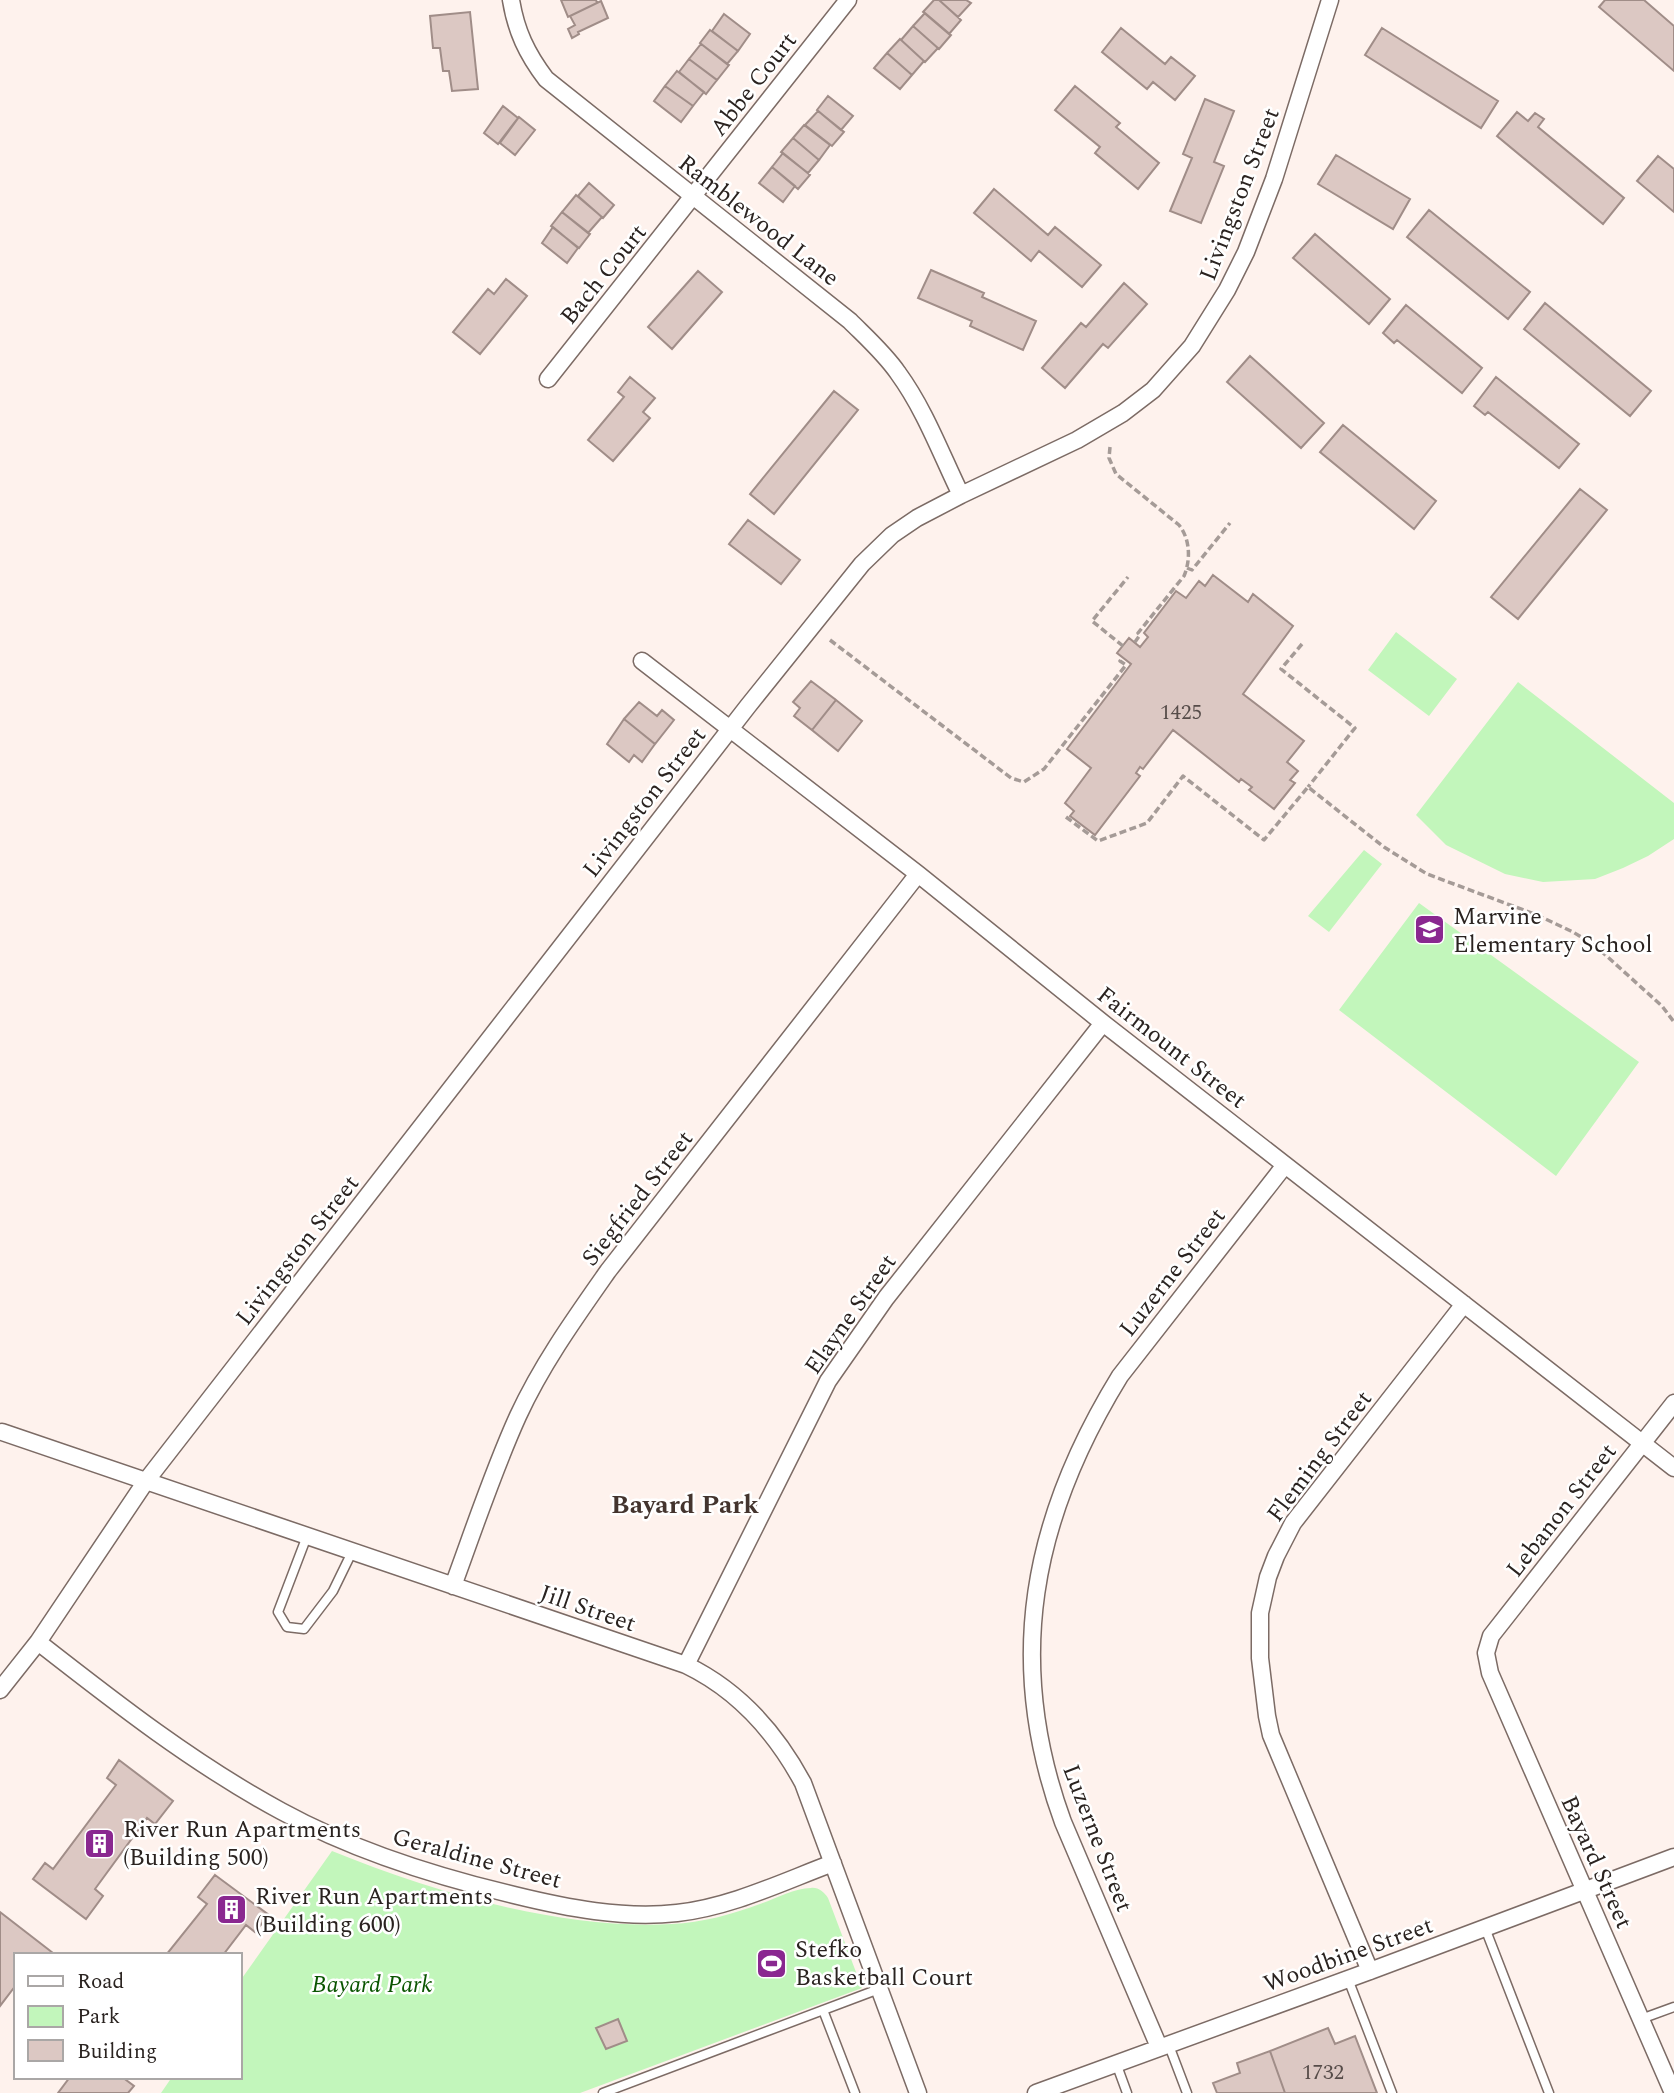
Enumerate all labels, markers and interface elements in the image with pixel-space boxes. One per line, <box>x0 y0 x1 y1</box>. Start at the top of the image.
street label: Abbe Court <box>701 25 806 145</box>
street label: Livingston Street <box>1190 103 1290 286</box>
street label: Ramblewood Lane <box>670 146 847 295</box>
street label: Bach Court <box>552 216 656 333</box>
house number: 1425 <box>1160 697 1202 729</box>
street label: Livingston Street <box>574 719 715 886</box>
place label: Marvine Elementary School <box>1453 899 1653 963</box>
school or university icon: Marvine Elementary School <box>1413 913 1447 947</box>
street label: Fairmount Street <box>1089 978 1254 1118</box>
street label: Siegfried Street <box>573 1123 702 1274</box>
street label: Livingston Street <box>227 1167 368 1334</box>
street label: Luzerne Street <box>1111 1200 1235 1345</box>
street label: Elayne Street <box>796 1247 906 1382</box>
street label: Fleming Street <box>1258 1383 1381 1530</box>
street label: Lebanon Street <box>1498 1436 1626 1586</box>
district label: Bayard Park <box>611 1485 759 1525</box>
street label: Jill Street <box>535 1576 641 1642</box>
street label: Luzerne Street <box>1052 1759 1142 1917</box>
street label: Bayard Street <box>1551 1790 1642 1935</box>
place label: River Run Apartments (Building 500) <box>123 1812 361 1876</box>
street label: Geraldine Street <box>388 1819 565 1899</box>
building icon: River Run Apartments (Building 500) <box>83 1826 117 1860</box>
place label: River Run Apartments (Building 600) <box>255 1879 493 1943</box>
building icon: River Run Apartments (Building 600) <box>215 1893 249 1927</box>
street label: Woodbine Street <box>1258 1908 1438 2002</box>
place label: Stefko Basketball Court <box>795 1932 973 1996</box>
sports icon: Stefko Basketball Court <box>755 1946 789 1980</box>
legend <box>14 1953 242 2079</box>
text: Road <box>77 1966 124 1998</box>
park label: Bayard Park <box>311 1967 433 2003</box>
text: Park <box>77 2001 121 2033</box>
text: Building <box>77 2036 157 2068</box>
house number: 1732 <box>1302 2057 1344 2089</box>

